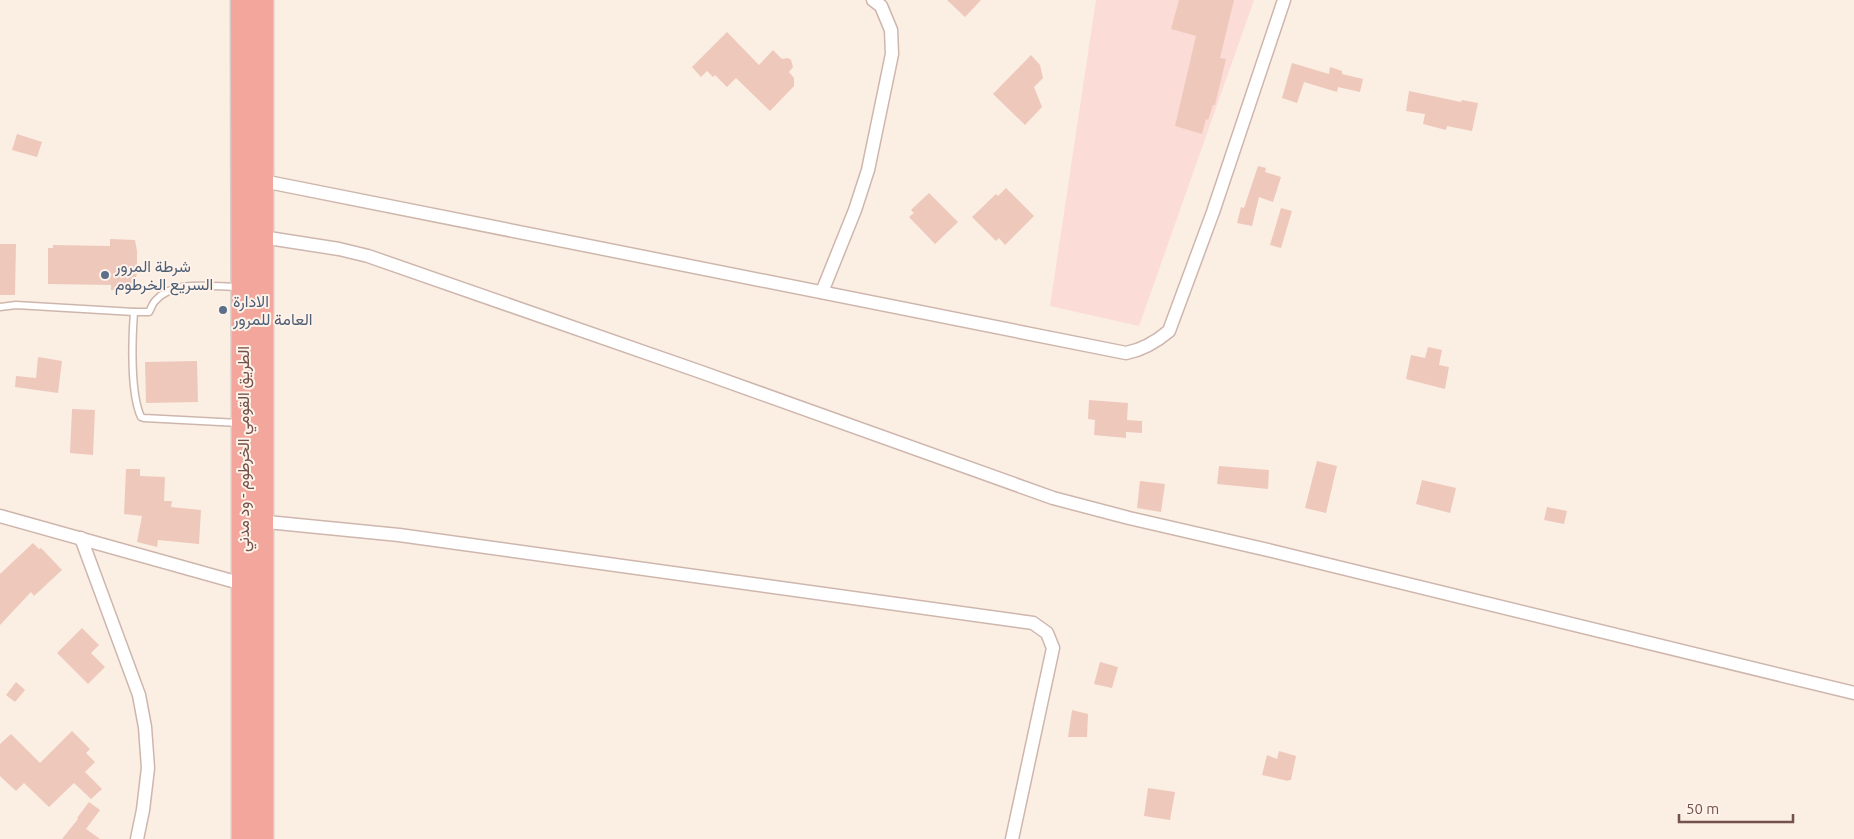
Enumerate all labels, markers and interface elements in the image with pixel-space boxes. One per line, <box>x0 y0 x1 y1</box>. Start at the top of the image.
place label: شرطة المرور السريع الخرطوم <box>114 257 213 296</box>
marker: شرطة المرور السريع الخرطوم <box>99 269 111 281</box>
place label: الادارة العامة للمرور <box>232 292 313 330</box>
marker: الادارة العامة للمرور <box>217 304 229 316</box>
street label: الطريق القومي الخرطوم - ود مدني <box>234 346 257 552</box>
scale bar <box>1679 792 1793 824</box>
text: 50 m <box>1686 800 1719 817</box>

